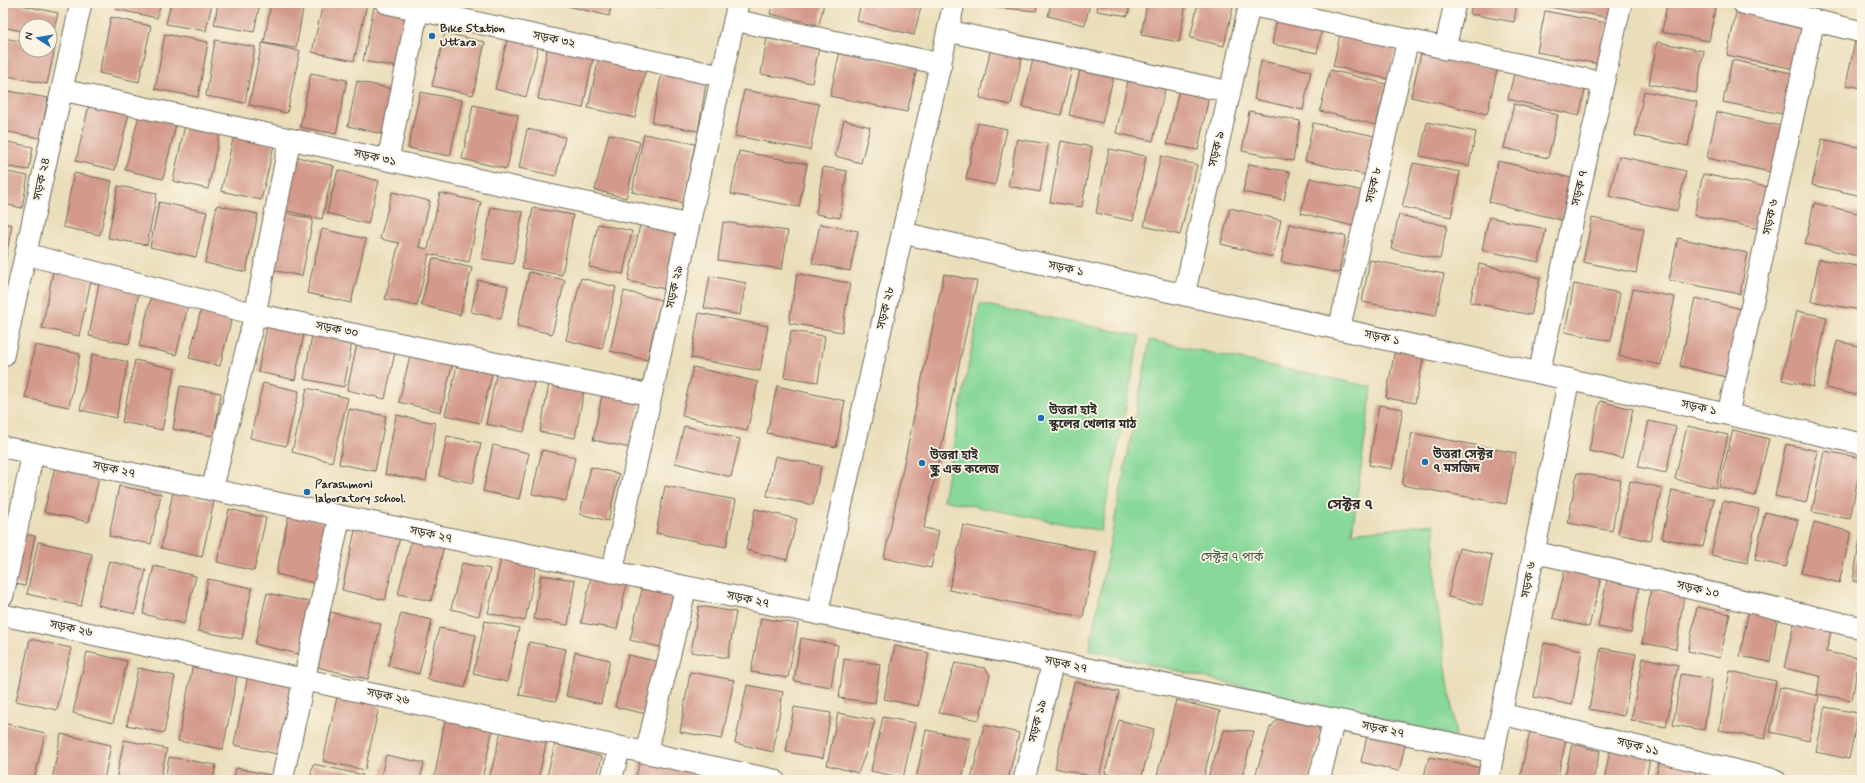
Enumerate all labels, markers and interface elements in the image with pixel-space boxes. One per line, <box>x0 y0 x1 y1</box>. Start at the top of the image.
north arrow <box>18 18 58 58</box>
place label: Bike Station Uttara <box>440 21 505 51</box>
street label: সড়ক ৩২ <box>530 27 577 52</box>
text: N <box>22 31 37 41</box>
marker: Bike Station Uttara <box>427 31 437 41</box>
street label: সড়ক ৯ <box>1205 130 1229 169</box>
street label: সড়ক ৩১ <box>351 145 398 170</box>
street label: সড়ক ২৪ <box>29 156 54 203</box>
street label: সড়ক ৮ <box>1362 166 1386 205</box>
street label: সড়ক ৭ <box>1568 169 1592 208</box>
street label: সড়ক ৬ <box>1759 198 1783 237</box>
street label: সড়ক ১ <box>1046 257 1085 281</box>
street label: সড়ক ২৯ <box>662 264 687 311</box>
street label: সড়ক ২৮ <box>873 285 899 332</box>
street label: সড়ক ৩০ <box>313 318 360 342</box>
street label: সড়ক ১ <box>1362 326 1401 350</box>
street label: সড়ক ১ <box>1679 396 1718 420</box>
place label: উত্তরা হাই স্কুলের খেলার মাঠ <box>1048 402 1137 433</box>
marker: উত্তরা হাই স্কুলের খেলার মাঠ <box>1036 413 1046 423</box>
place label: উত্তরা সেক্টর ৭ মসজিদ <box>1432 446 1494 477</box>
place label: উত্তরা হাই স্কুল এন্ড কলেজ <box>929 447 999 478</box>
street label: সড়ক ২৭ <box>90 457 137 482</box>
marker: উত্তরা সেক্টর ৭ মসজিদ <box>1420 457 1430 467</box>
marker: উত্তরা হাই স্কুল এন্ড কলেজ <box>917 458 927 468</box>
place label: Parashmoni laboratory school. <box>315 477 406 507</box>
marker: Parashmoni laboratory school. <box>302 487 312 497</box>
district label: সেক্টর ৭ <box>1327 496 1373 514</box>
street label: সড়ক ২৭ <box>407 522 454 547</box>
park label: সেক্টর ৭ পার্ক <box>1201 549 1264 566</box>
street label: সড়ক ৬ <box>1518 561 1540 600</box>
street label: সড়ক ১০ <box>1674 577 1721 603</box>
street label: সড়ক ২৭ <box>724 587 771 612</box>
street label: সড়ক ২৬ <box>47 616 94 641</box>
street label: সড়ক ২৭ <box>1042 652 1089 677</box>
street label: সড়ক ২৬ <box>364 684 411 709</box>
street label: সড়ক ১৯ <box>1025 698 1051 745</box>
street label: সড়ক ২৭ <box>1359 717 1406 742</box>
street label: সড়ক ১১ <box>1614 734 1661 760</box>

